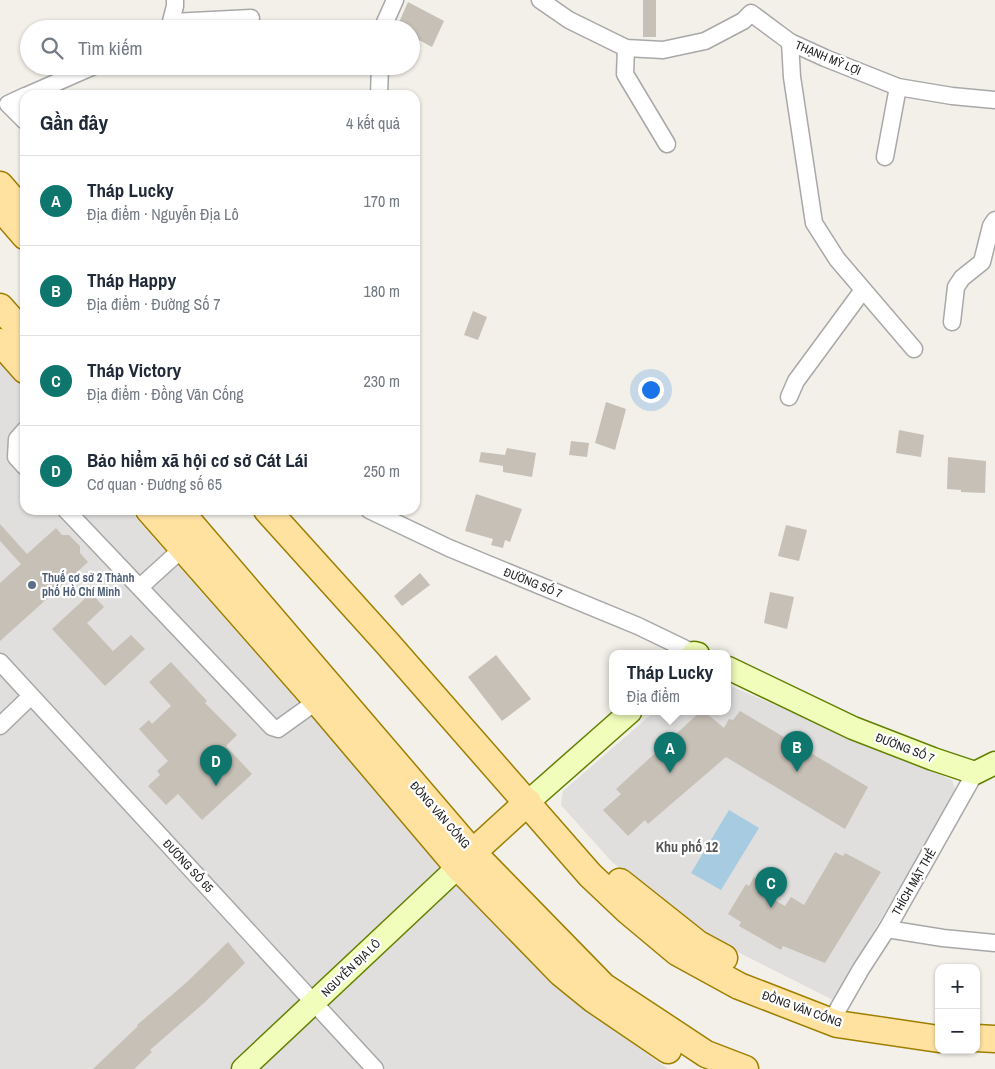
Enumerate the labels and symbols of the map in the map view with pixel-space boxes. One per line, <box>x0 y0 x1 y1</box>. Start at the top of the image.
street label: THẠNH MỸ LỢI <box>793 37 863 79</box>
your location <box>638 377 664 403</box>
street label: ĐƯỜNG SỐ 7 <box>501 562 566 602</box>
place label: Thuế cơ sở 2 Thành phố Hồ Chí Minh <box>42 570 134 600</box>
marker: Thuế cơ sở 2 Thành phố Hồ Chí Minh <box>26 579 38 591</box>
street label: ĐƯỜNG SỐ 7 <box>873 728 938 767</box>
pin: B <box>781 731 813 772</box>
pin: A <box>654 732 686 773</box>
pin: D <box>200 745 232 786</box>
street label: ĐỒNG VĂN CỐNG <box>406 777 475 852</box>
street label: ĐƯƠNG SỐ 65 <box>159 835 219 896</box>
district label: Khu phố 12 <box>656 838 718 856</box>
street label: THÍCH MẬT THỂ <box>887 845 940 918</box>
pin: C <box>755 867 787 908</box>
street label: NGUYỄN ĐỊA LÔ <box>317 935 384 1000</box>
street label: ĐỒNG VĂN CỐNG <box>760 985 845 1031</box>

